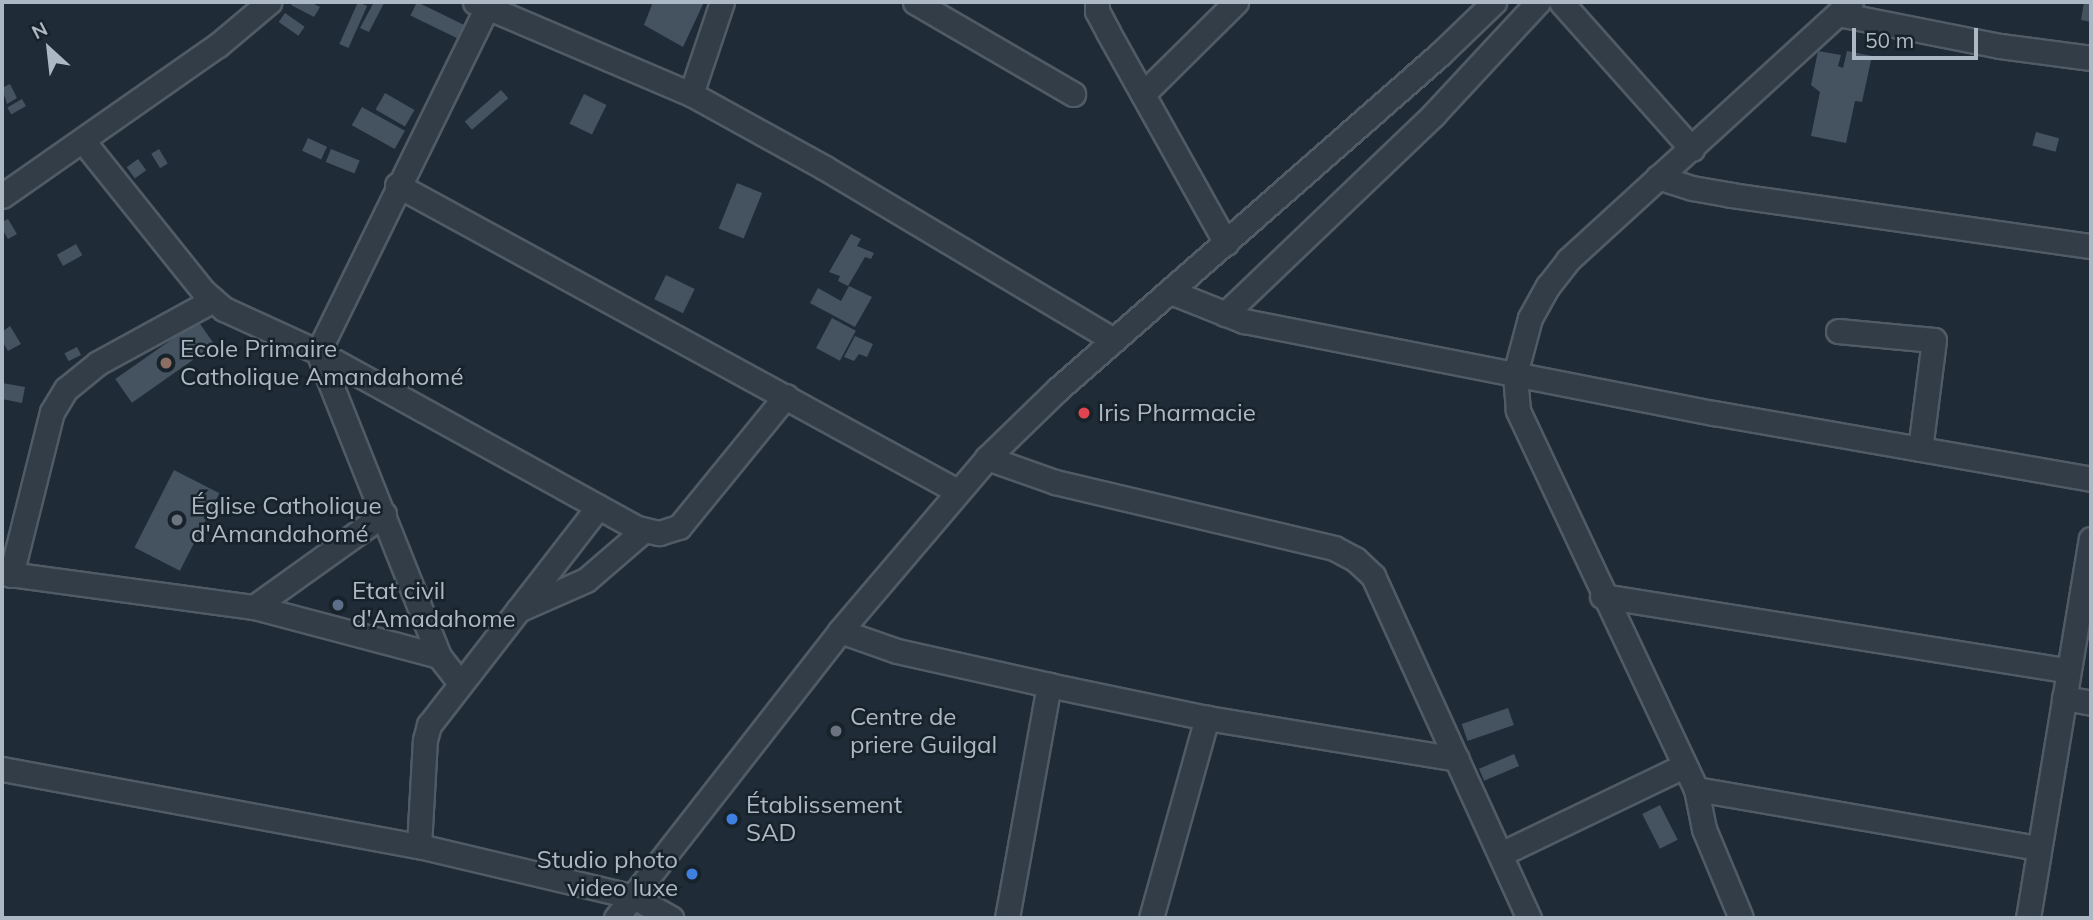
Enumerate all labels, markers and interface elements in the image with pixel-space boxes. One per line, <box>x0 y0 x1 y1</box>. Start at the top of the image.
north arrow <box>14 14 84 84</box>
scale bar <box>1855 14 1981 58</box>
text: N <box>28 16 51 44</box>
text: 50 m <box>1865 27 1914 53</box>
place label: Ecole Primaire Catholique Amandahomé <box>180 335 463 391</box>
marker: Ecole Primaire Catholique Amandahomé <box>158 355 174 371</box>
place label: Iris Pharmacie <box>1098 399 1256 427</box>
marker: Iris Pharmacie <box>1076 405 1092 421</box>
place label: Église Catholique d'Amandahomé <box>191 492 381 548</box>
marker: Église Catholique d'Amandahomé <box>169 512 185 528</box>
place label: Etat civil d'Amadahome <box>352 577 516 633</box>
marker: Etat civil d'Amadahome <box>330 597 346 613</box>
place label: Centre de priere Guilgal <box>850 703 997 759</box>
marker: Centre de priere Guilgal <box>828 723 844 739</box>
place label: Établissement SAD <box>746 791 902 847</box>
marker: Établissement SAD <box>724 811 740 827</box>
place label: Studio photo video luxe <box>537 846 678 902</box>
marker: Studio photo video luxe <box>684 866 700 882</box>

